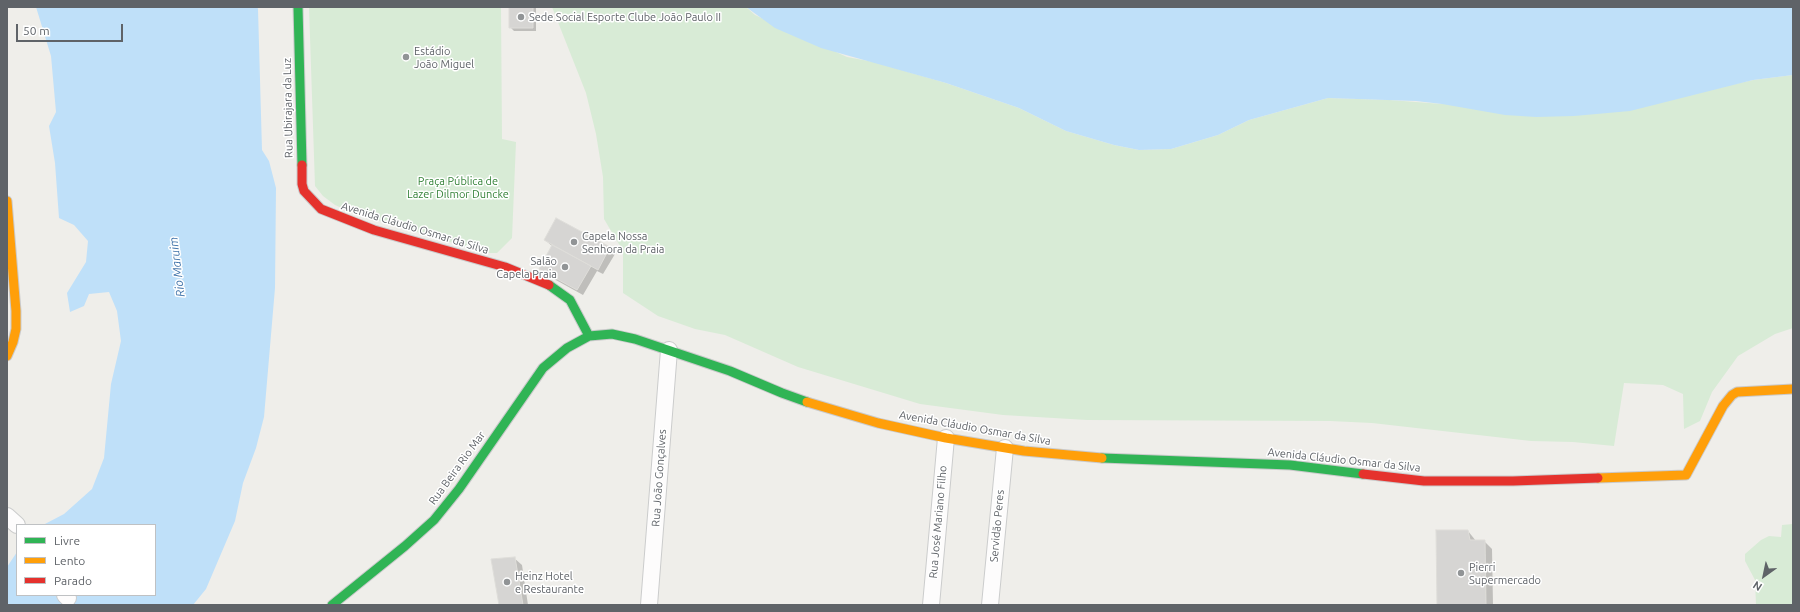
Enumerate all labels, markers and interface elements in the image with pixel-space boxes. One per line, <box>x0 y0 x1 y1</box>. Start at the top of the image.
place label: Sede Social Esporte Clube João Paulo II <box>529 10 721 24</box>
marker: Sede Social Esporte Clube João Paulo II <box>516 12 526 22</box>
scale bar <box>18 16 125 42</box>
text: 50 m <box>23 24 50 37</box>
place label: Estádio João Miguel <box>414 44 474 70</box>
marker: Estádio João Miguel <box>401 52 411 62</box>
street label: Rua Ubirajara da Luz <box>281 58 295 158</box>
park label: Praça Pública de Lazer Dilmor Duncke <box>407 174 509 200</box>
street label: Avenida Cláudio Osmar da Silva <box>340 199 490 257</box>
place label: Capela Nossa Senhora da Praia <box>582 229 664 255</box>
water label: Rio Maruim <box>166 236 188 298</box>
marker: Capela Nossa Senhora da Praia <box>569 237 579 247</box>
place label: Salão Capela Praia <box>496 254 557 280</box>
marker: Salão Capela Praia <box>560 262 570 272</box>
street label: Avenida Cláudio Osmar da Silva <box>898 408 1052 448</box>
street label: Rua Beira Rio Mar <box>426 429 488 507</box>
street label: Rua João Gonçalves <box>649 429 669 527</box>
street label: Avenida Cláudio Osmar da Silva <box>1267 445 1421 475</box>
street label: Rua José Mariano Filho <box>926 465 950 579</box>
street label: Servidão Peres <box>987 489 1007 563</box>
legend <box>16 524 156 596</box>
text: Livre <box>54 534 80 547</box>
text: Lento <box>54 554 85 567</box>
north arrow <box>1744 556 1784 596</box>
place label: Pierri Supermercado <box>1469 560 1541 586</box>
marker: Pierri Supermercado <box>1456 568 1466 578</box>
place label: Heinz Hotel e Restaurante <box>515 569 584 595</box>
text: Parado <box>54 574 92 587</box>
marker: Heinz Hotel e Restaurante <box>502 577 512 587</box>
text: N <box>1751 579 1764 593</box>

